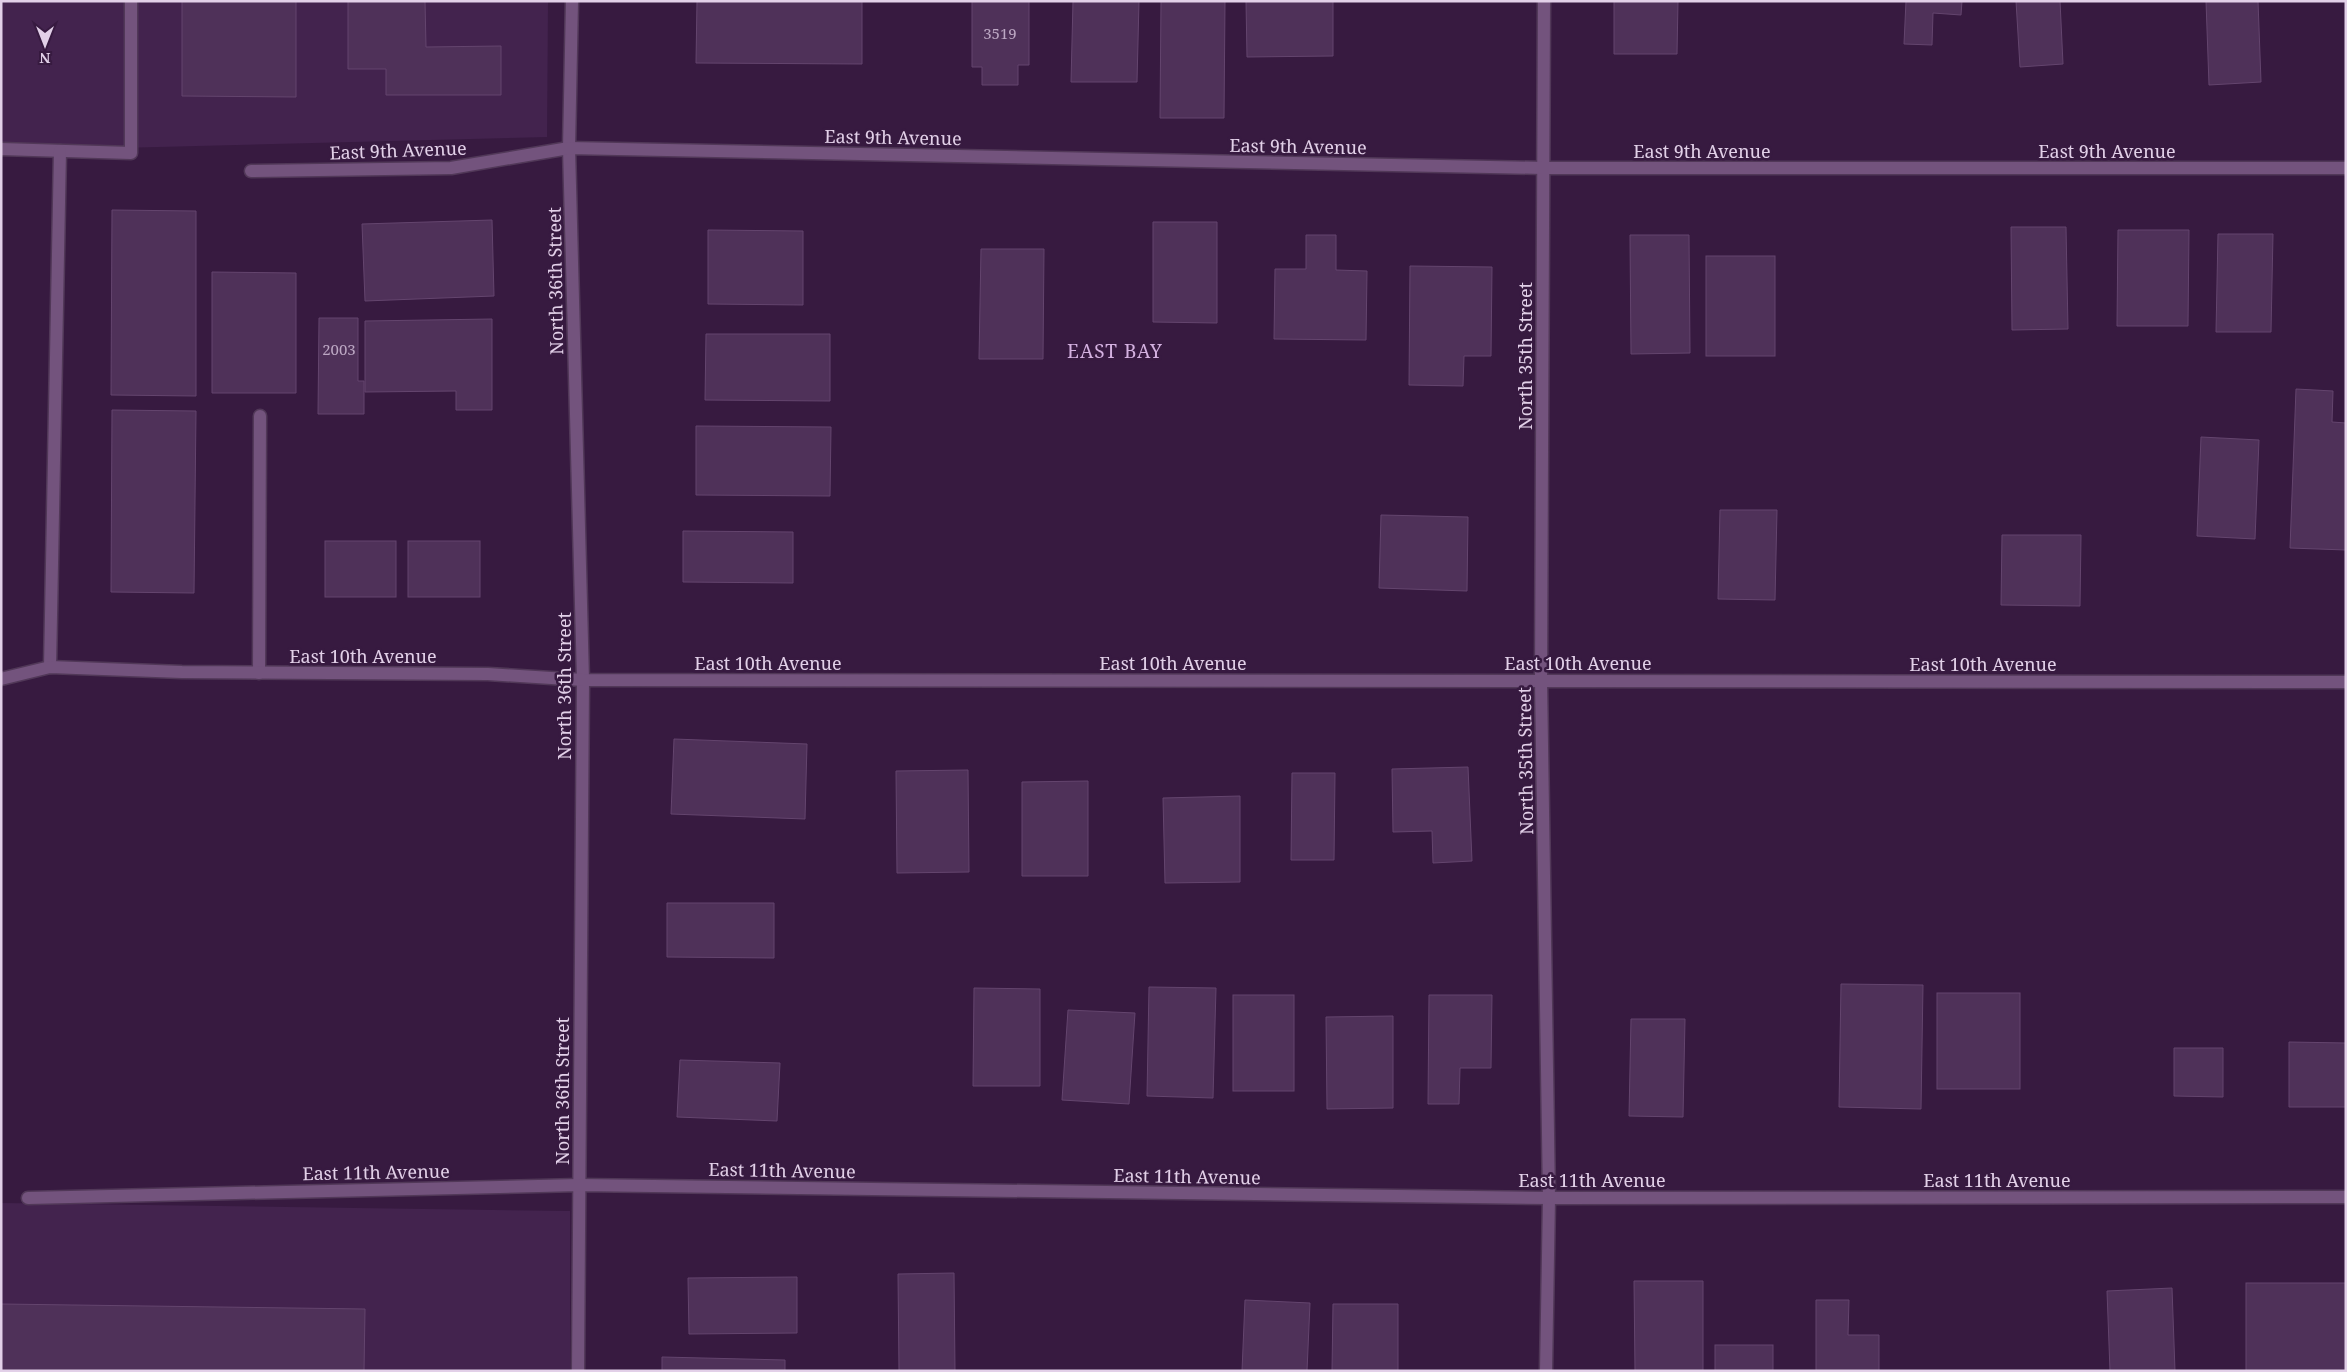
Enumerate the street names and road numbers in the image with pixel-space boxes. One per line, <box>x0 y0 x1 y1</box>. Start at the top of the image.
street label: East 9th Avenue <box>824 124 962 150</box>
street label: East 9th Avenue <box>1229 133 1367 159</box>
street label: East 9th Avenue <box>329 136 467 164</box>
street label: East 9th Avenue <box>1633 139 1771 163</box>
street label: East 9th Avenue <box>2038 139 2176 163</box>
street label: North 36th Street <box>542 207 568 355</box>
street label: North 35th Street <box>1513 282 1537 430</box>
street label: North 36th Street <box>552 612 576 760</box>
street label: East 10th Avenue <box>289 644 437 668</box>
street label: East 10th Avenue <box>694 651 842 675</box>
street label: East 10th Avenue <box>1099 651 1247 675</box>
street label: East 10th Avenue <box>1504 651 1652 675</box>
street label: East 10th Avenue <box>1909 652 2057 676</box>
street label: North 35th Street <box>1512 687 1538 835</box>
street label: North 36th Street <box>550 1017 574 1165</box>
street label: East 11th Avenue <box>708 1157 856 1183</box>
street label: East 11th Avenue <box>302 1159 450 1185</box>
street label: East 11th Avenue <box>1113 1163 1261 1189</box>
street label: East 11th Avenue <box>1518 1168 1666 1192</box>
street label: East 11th Avenue <box>1923 1168 2071 1192</box>

